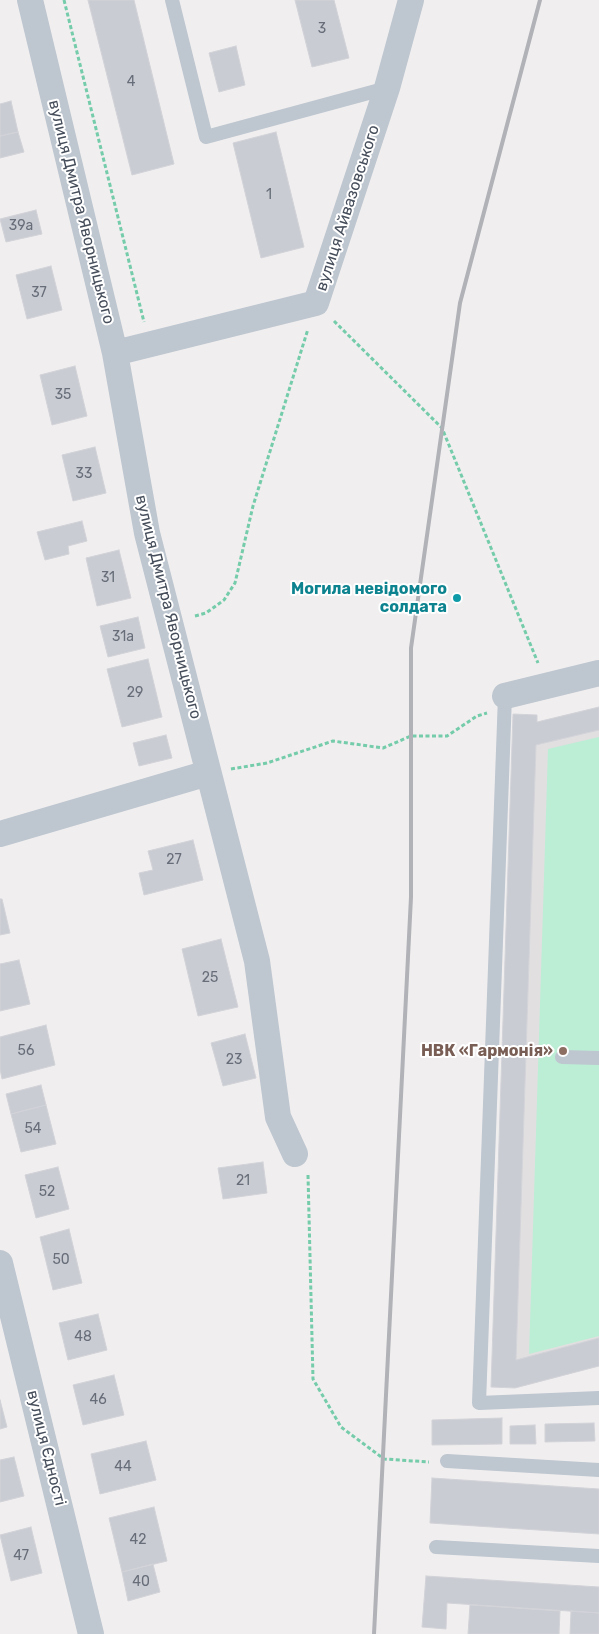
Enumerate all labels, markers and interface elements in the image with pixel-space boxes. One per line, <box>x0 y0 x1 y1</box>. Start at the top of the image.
house number: 3 <box>318 21 326 37</box>
house number: 4 <box>127 74 135 90</box>
street label: вулиця Дмитра Яворницького <box>44 98 118 326</box>
street label: вулиця Айвазовського <box>312 123 384 293</box>
house number: 1 <box>266 187 272 203</box>
house number: 39а <box>9 218 33 234</box>
house number: 37 <box>31 285 47 301</box>
house number: 35 <box>55 387 71 403</box>
house number: 33 <box>76 466 92 482</box>
street label: вулиця Дмитра Яворницького <box>131 493 205 721</box>
house number: 31 <box>101 570 115 586</box>
place label: Могила невідомого солдата <box>291 579 447 617</box>
marker: Могила невідомого солдата <box>451 592 463 604</box>
house number: 31а <box>112 629 134 645</box>
house number: 29 <box>127 685 143 701</box>
house number: 27 <box>166 852 182 868</box>
house number: 25 <box>202 970 218 986</box>
place label: НВК «Гармонія» <box>421 1041 553 1061</box>
house number: 56 <box>18 1043 34 1059</box>
marker: НВК «Гармонія» <box>557 1045 569 1057</box>
house number: 23 <box>226 1052 242 1068</box>
house number: 54 <box>24 1121 42 1137</box>
house number: 21 <box>236 1173 250 1189</box>
house number: 52 <box>39 1184 55 1200</box>
house number: 50 <box>52 1252 70 1268</box>
house number: 48 <box>74 1329 92 1345</box>
street label: вулиця Єдності <box>22 1388 70 1508</box>
house number: 46 <box>89 1392 107 1408</box>
house number: 44 <box>114 1459 132 1475</box>
house number: 42 <box>130 1532 146 1548</box>
house number: 47 <box>13 1548 29 1564</box>
house number: 40 <box>132 1574 150 1590</box>

